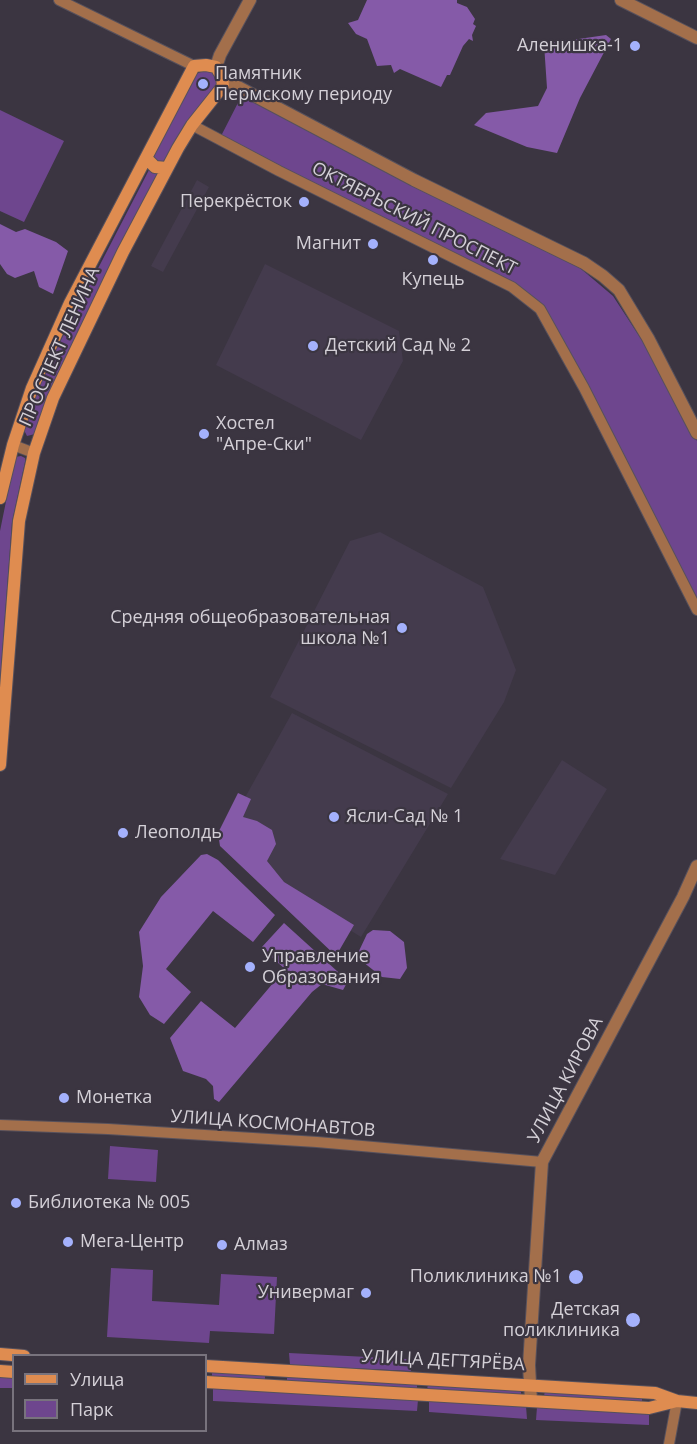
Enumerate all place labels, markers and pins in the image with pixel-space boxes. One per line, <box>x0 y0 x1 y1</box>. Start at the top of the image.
place label: Аленишка-1 <box>517 35 623 57</box>
marker: Аленишка-1 <box>628 39 642 53</box>
place label: Памятник Пермскому периоду <box>215 63 392 106</box>
marker: Памятник Пермскому периоду <box>196 77 210 91</box>
place label: Перекрёсток <box>180 191 292 213</box>
marker: Перекрёсток <box>297 195 311 209</box>
place label: Магнит <box>296 233 361 255</box>
marker: Магнит <box>366 237 380 251</box>
marker: Купець <box>426 253 440 267</box>
place label: Купець <box>401 269 465 291</box>
place label: Детский Сад № 2 <box>325 335 471 357</box>
marker: Детский Сад № 2 <box>306 339 320 353</box>
place label: Хостел "Апре-Ски" <box>216 413 312 456</box>
marker: Хостел "Апре-Ски" <box>197 427 211 441</box>
place label: Средняя общеобразовательная школа №1 <box>110 607 390 650</box>
marker: Средняя общеобразовательная школа №1 <box>395 621 409 635</box>
place label: Ясли-Сад № 1 <box>346 806 463 828</box>
marker: Ясли-Сад № 1 <box>327 810 341 824</box>
place label: Леополдь <box>135 822 222 844</box>
marker: Леополдь <box>116 826 130 840</box>
place label: Управление Образования <box>262 946 380 988</box>
marker: Управление Образования <box>243 960 257 974</box>
place label: Монетка <box>76 1087 152 1109</box>
marker: Монетка <box>57 1091 71 1105</box>
place label: Библиотека № 005 <box>28 1192 190 1214</box>
marker: Библиотека № 005 <box>9 1196 23 1210</box>
place label: Мега-Центр <box>80 1231 184 1253</box>
place label: Алмаз <box>234 1234 288 1256</box>
marker: Мега-Центр <box>61 1235 75 1249</box>
marker: Алмаз <box>215 1238 229 1252</box>
place label: Поликлиника №1 <box>410 1266 562 1288</box>
marker: Поликлиника №1 <box>567 1268 585 1286</box>
place label: Универмаг <box>258 1282 354 1304</box>
marker: Универмаг <box>359 1286 373 1300</box>
place label: Детская поликлиника <box>503 1299 620 1342</box>
marker: Детская поликлиника <box>624 1311 642 1329</box>

